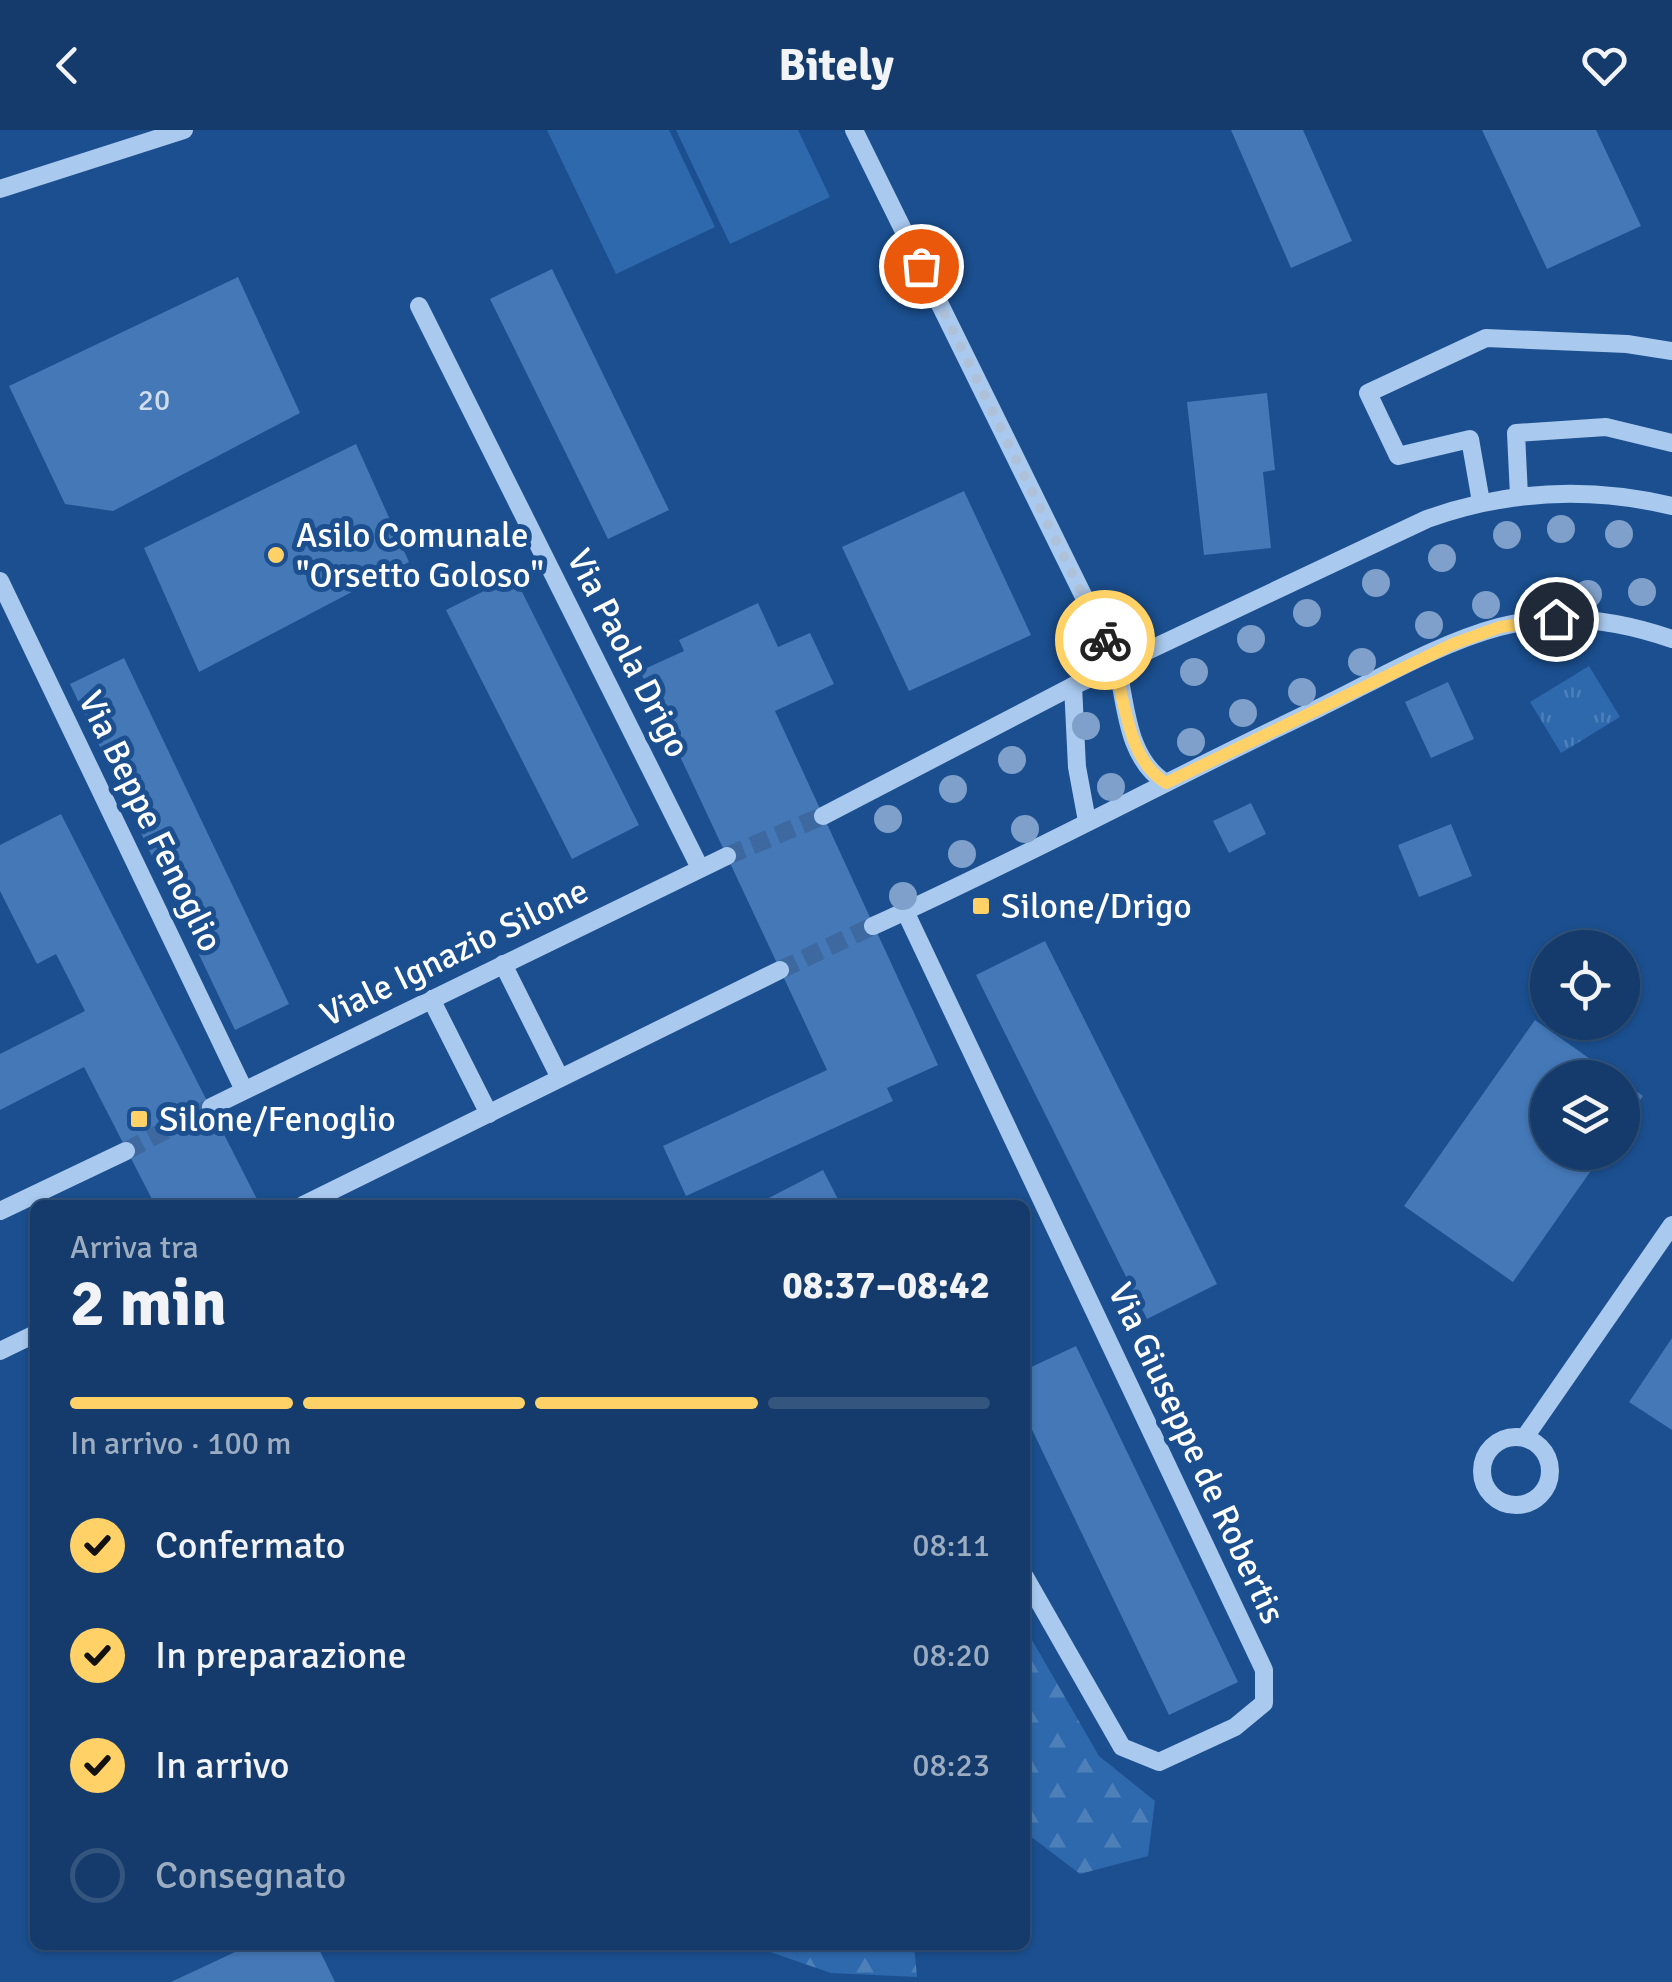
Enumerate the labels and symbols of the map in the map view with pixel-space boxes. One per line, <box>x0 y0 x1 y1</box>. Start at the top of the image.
pin <box>879 224 964 309</box>
house number: 20 <box>138 382 170 419</box>
place label: Asilo Comunale "Orsetto Goloso" <box>296 514 544 597</box>
street label: Via Paola Drigo <box>558 542 699 765</box>
marker: Asilo Comunale "Orsetto Goloso" <box>265 544 287 566</box>
pin <box>1514 577 1599 662</box>
courier <box>1055 590 1155 690</box>
street label: Via Beppe Fenoglio <box>69 684 232 958</box>
street label: Viale Ignazio Silone <box>313 869 595 1036</box>
place label: Silone/Drigo <box>1001 885 1192 928</box>
marker: Silone/Drigo <box>970 895 992 917</box>
place label: Silone/Fenoglio <box>159 1098 396 1141</box>
marker: Silone/Fenoglio <box>128 1108 150 1130</box>
street label: Via Giuseppe de Robertis <box>1099 1276 1294 1630</box>

